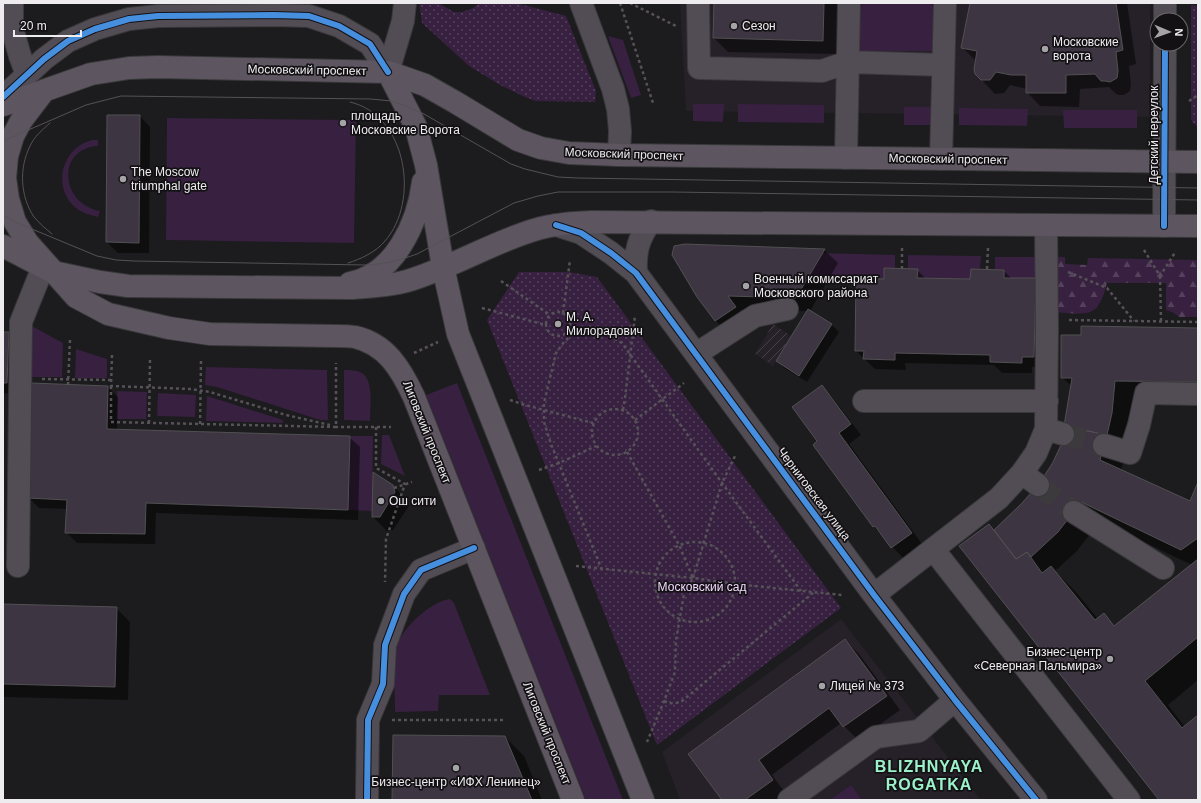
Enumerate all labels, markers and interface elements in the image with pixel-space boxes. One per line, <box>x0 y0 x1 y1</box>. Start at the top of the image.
scale bar <box>14 12 81 38</box>
north arrow <box>1149 12 1189 52</box>
text: 20 m <box>20 19 47 33</box>
place label: Сезон <box>742 19 776 33</box>
marker: Сезон <box>729 21 739 31</box>
text: N <box>1173 28 1185 37</box>
place label: Московские ворота <box>1053 35 1119 63</box>
marker: Московские ворота <box>1040 44 1050 54</box>
street label: Московский проспект <box>247 62 367 78</box>
street label: Детский переулок <box>1147 85 1161 184</box>
place label: площадь Московские Ворота <box>351 109 460 137</box>
marker: площадь Московские Ворота <box>338 118 348 128</box>
street label: Московский проспект <box>564 145 684 163</box>
street label: Московский проспект <box>888 151 1008 167</box>
place label: The Moscow triumphal gate <box>131 165 207 193</box>
marker: The Moscow triumphal gate <box>118 174 128 184</box>
place label: Военный комиссариат Московского района <box>754 272 879 300</box>
marker: Военный комиссариат Московского района <box>741 281 751 291</box>
place label: М. А. Милорадович <box>566 310 643 338</box>
marker: М. А. Милорадович <box>553 319 563 329</box>
street label: Лиговский проспект <box>400 379 454 486</box>
street label: Черниговская улица <box>774 445 854 543</box>
place label: Ош сити <box>389 494 436 508</box>
marker: Ош сити <box>376 496 386 506</box>
park label: Московский сад <box>658 580 746 594</box>
place label: Бизнес-центр «Северная Пальмира» <box>974 645 1102 673</box>
marker: Бизнес-центр «Северная Пальмира» <box>1105 654 1115 664</box>
place label: Лицей № 373 <box>830 679 905 693</box>
street label: Лиговский проспект <box>520 680 574 787</box>
marker: Лицей № 373 <box>817 681 827 691</box>
district label: BLIZHNYAYA ROGATKA <box>875 758 983 793</box>
marker: Бизнес-центр «ИФХ Ленинец» <box>451 763 461 773</box>
place label: Бизнес-центр «ИФХ Ленинец» <box>371 775 541 789</box>

